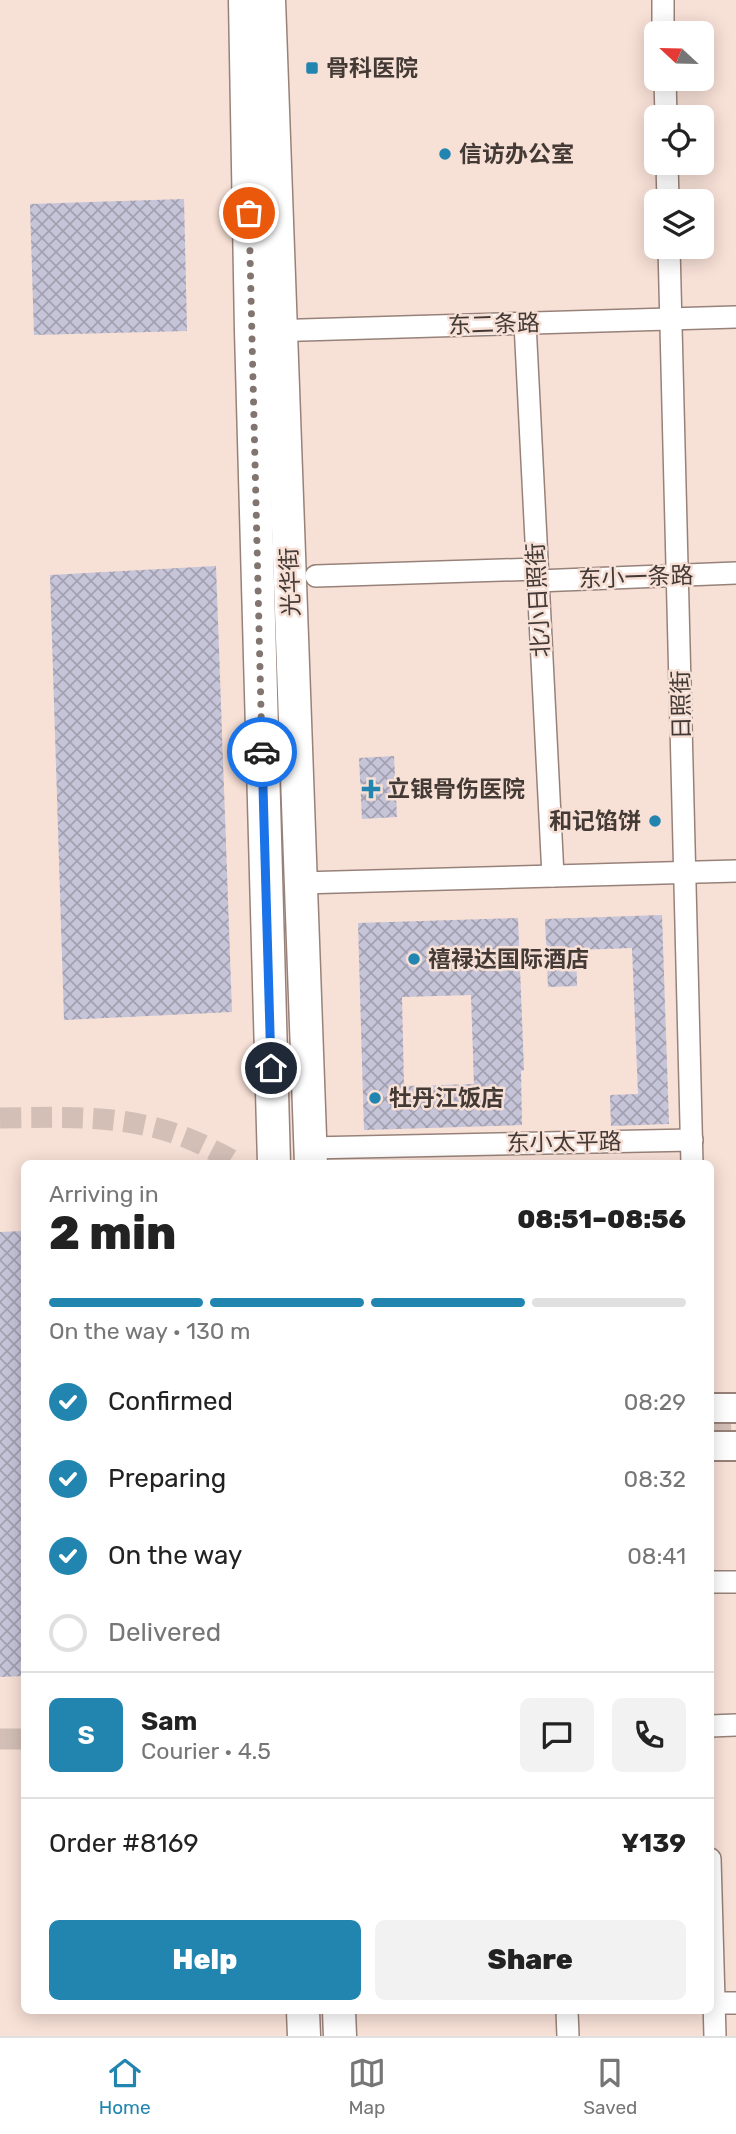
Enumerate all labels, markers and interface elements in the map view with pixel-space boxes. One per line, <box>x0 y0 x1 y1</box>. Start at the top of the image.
north arrow <box>644 21 714 91</box>
map controls <box>644 21 714 259</box>
place label: 骨科医院 <box>326 54 418 82</box>
marker: 骨科医院 <box>304 60 320 76</box>
button: locate <box>644 105 714 175</box>
place label: 信访办公室 <box>459 140 574 168</box>
marker: 信访办公室 <box>437 146 453 162</box>
pin <box>219 183 279 243</box>
button: layers <box>644 189 714 259</box>
icon: bag <box>230 194 268 232</box>
street label: 东二条路 <box>448 308 540 340</box>
street label: 北小日照街 <box>521 542 555 658</box>
street label: 光华街 <box>275 547 305 617</box>
street label: 东小一条路 <box>578 561 694 593</box>
street label: 日照街 <box>666 670 696 740</box>
courier <box>227 717 297 787</box>
icon: car <box>243 733 281 771</box>
place label: 立银骨伤医院 <box>387 775 525 803</box>
marker: 立银骨伤医院 <box>361 779 381 799</box>
place label: 和记馅饼 <box>549 807 641 835</box>
marker: 和记馅饼 <box>647 813 663 829</box>
place label: 禧禄达国际酒店 <box>428 945 589 973</box>
marker: 禧禄达国际酒店 <box>406 951 422 967</box>
pin <box>241 1038 301 1098</box>
icon: home <box>252 1049 290 1087</box>
place label: 牡丹江饭店 <box>389 1084 504 1112</box>
marker: 牡丹江饭店 <box>367 1090 383 1106</box>
street label: 东小太平路 <box>506 1127 622 1157</box>
text: Arriving in <box>49 1180 159 1208</box>
text: 08:51–08:56 <box>517 1204 686 1235</box>
text: 2 min <box>49 1206 176 1261</box>
text: On the way · 130 m <box>49 1317 250 1345</box>
icon: check <box>49 1383 87 1421</box>
text: Confirmed <box>108 1386 233 1417</box>
text: 08:29 <box>624 1388 686 1416</box>
icon: check <box>49 1460 87 1498</box>
text: Preparing <box>108 1463 226 1494</box>
text: 08:32 <box>624 1465 686 1493</box>
icon: check <box>49 1537 87 1575</box>
text: On the way <box>108 1540 242 1571</box>
text: 08:41 <box>627 1542 686 1570</box>
text: Delivered <box>108 1617 221 1648</box>
button: chat <box>520 1698 594 1772</box>
button: phone <box>612 1698 686 1772</box>
text: Sam <box>141 1706 197 1737</box>
text: S <box>77 1720 95 1751</box>
text: Courier · 4.5 <box>141 1737 271 1765</box>
text: Order #8169 <box>49 1828 199 1859</box>
text: ¥139 <box>621 1828 686 1859</box>
button: Help <box>49 1920 361 2000</box>
button: Share <box>375 1920 686 2000</box>
tab: Home <box>99 2054 151 2119</box>
tab: Map <box>348 2054 386 2119</box>
tab: Saved <box>583 2054 637 2119</box>

